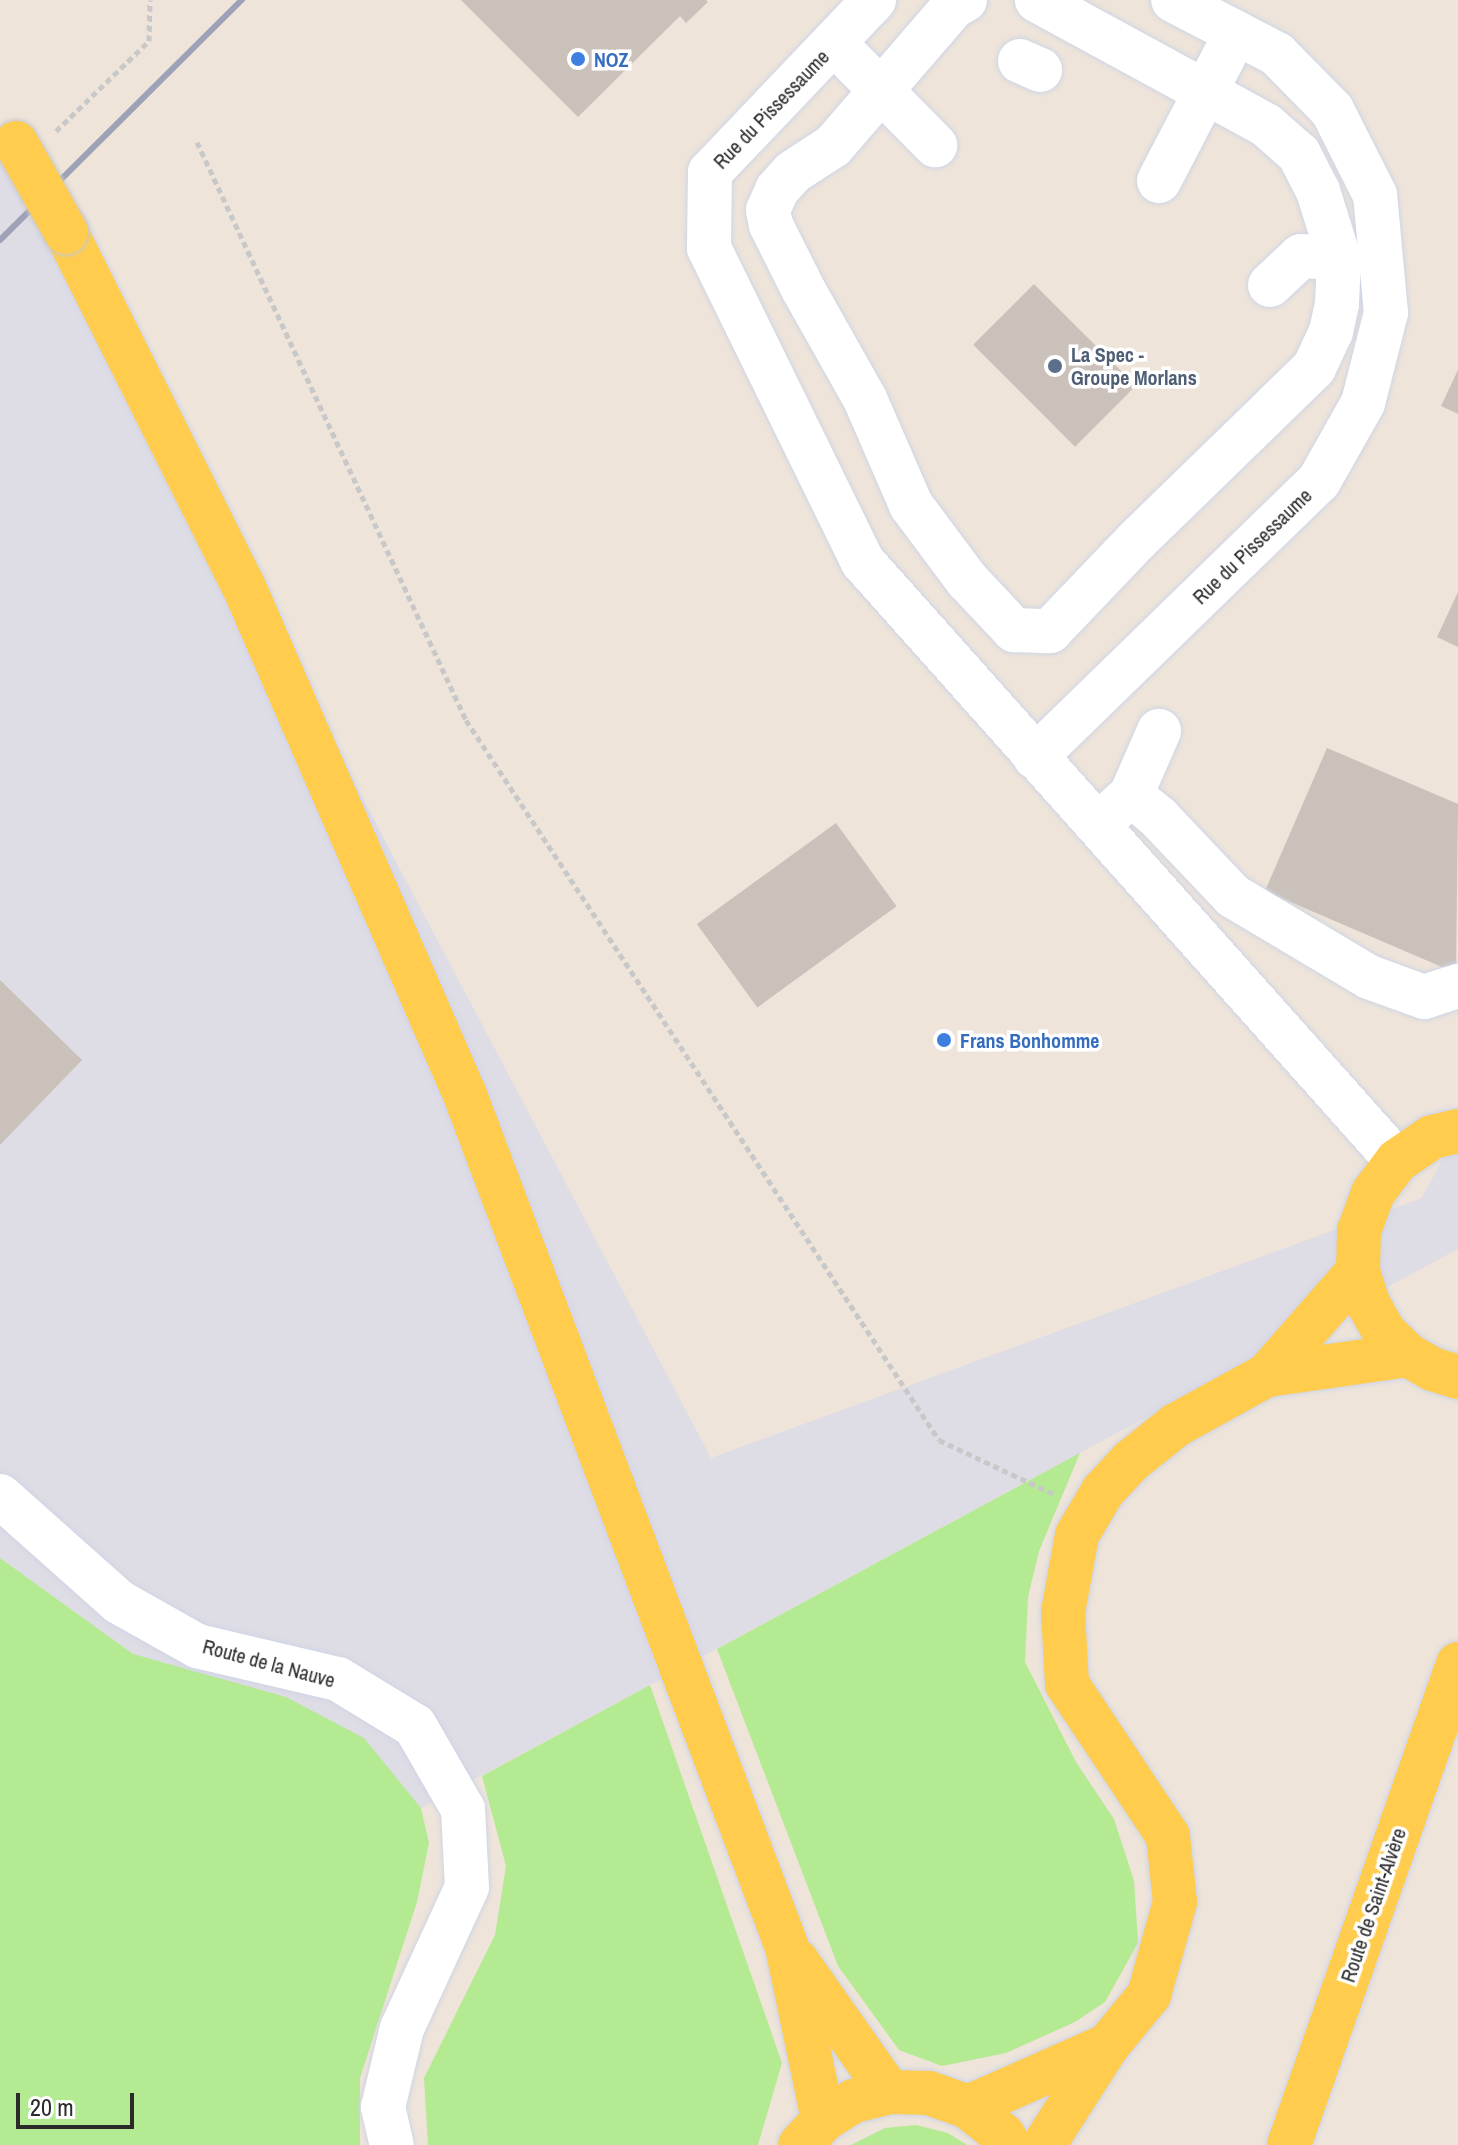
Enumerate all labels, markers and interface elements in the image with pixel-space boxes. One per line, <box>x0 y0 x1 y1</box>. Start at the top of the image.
street label: Rue du Pissessaume <box>708 45 834 173</box>
place label: NOZ <box>594 47 629 71</box>
marker: NOZ <box>569 50 587 68</box>
place label: La Spec - Groupe Morlans <box>1071 342 1197 389</box>
marker: La Spec - Groupe Morlans <box>1046 357 1064 375</box>
street label: Rue du Pissessaume <box>1188 483 1316 609</box>
place label: Frans Bonhomme <box>960 1028 1099 1052</box>
marker: Frans Bonhomme <box>935 1031 953 1049</box>
street label: Route de la Nauve <box>200 1634 338 1692</box>
street label: Route de Saint-Alvère <box>1335 1825 1411 1985</box>
scale bar <box>20 2077 138 2127</box>
text: 20 m <box>30 2091 74 2123</box>

